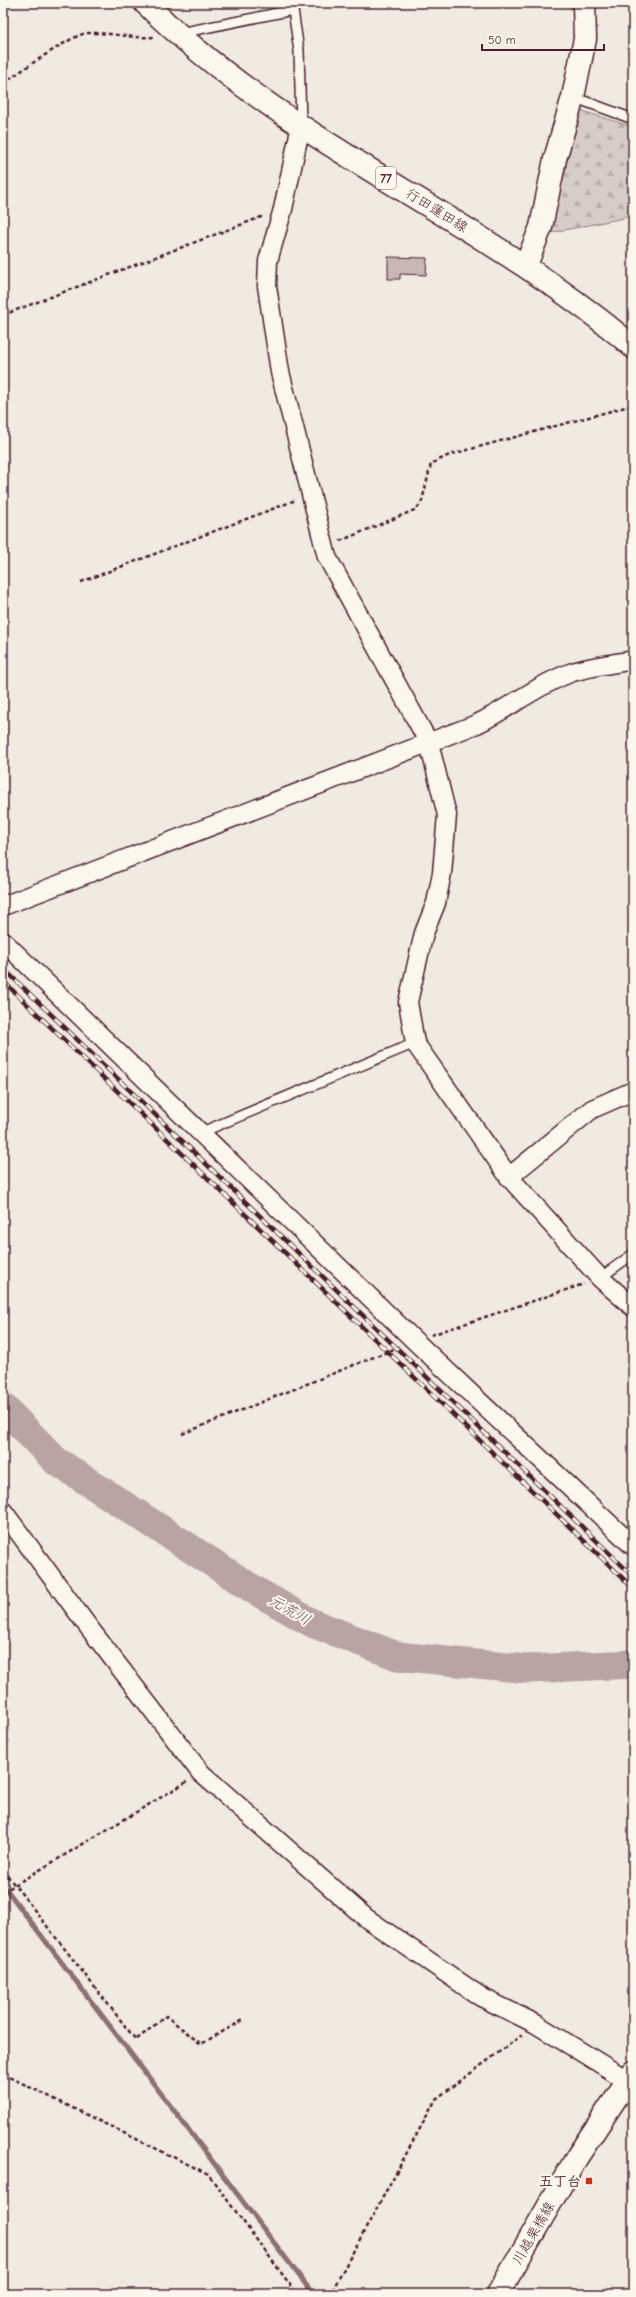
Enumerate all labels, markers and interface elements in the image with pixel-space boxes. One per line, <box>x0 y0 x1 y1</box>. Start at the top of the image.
scale bar <box>482 26 604 52</box>
text: 50 m <box>488 33 516 47</box>
road number: 77 <box>376 167 396 189</box>
street label: 行田蓮田線 <box>403 185 471 236</box>
water label: 元荒川 <box>266 1591 314 1629</box>
place label: 五丁台 <box>539 2173 581 2190</box>
marker: 五丁台 <box>584 2176 594 2186</box>
street label: 川越栗橋線 <box>509 2199 558 2268</box>

